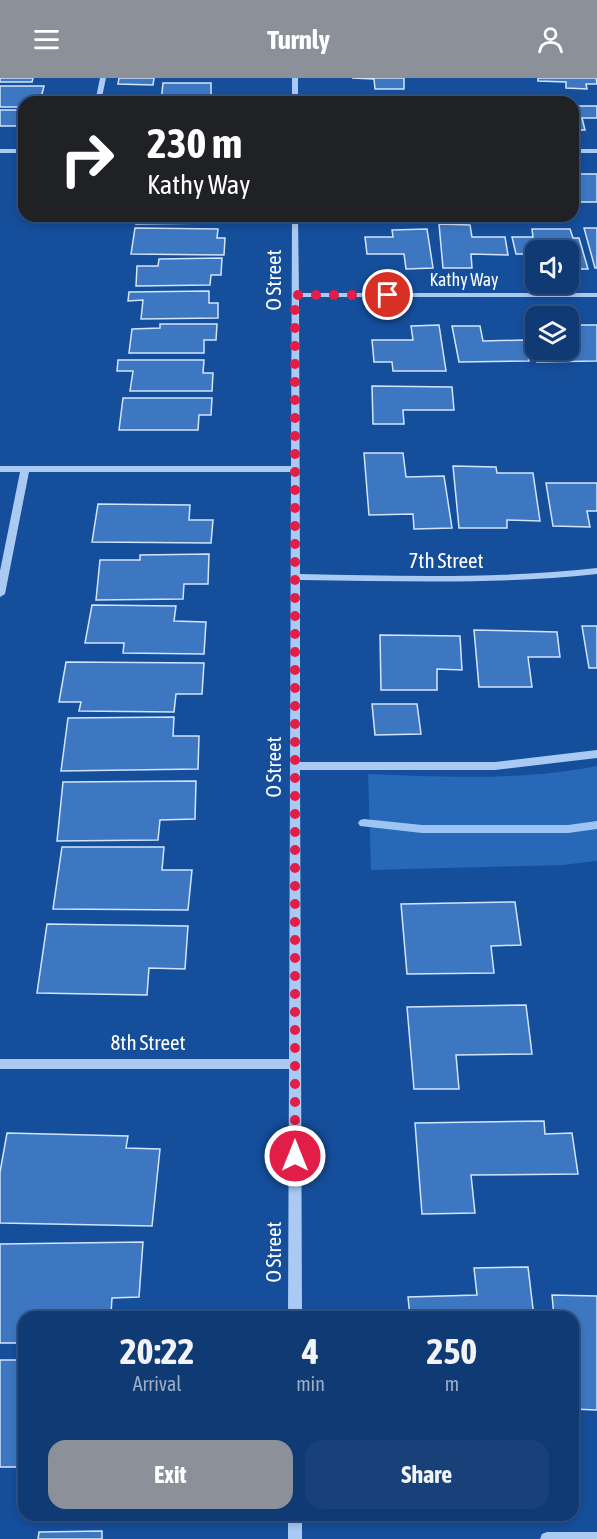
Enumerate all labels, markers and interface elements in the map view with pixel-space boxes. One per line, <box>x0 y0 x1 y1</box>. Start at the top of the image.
icon: menu <box>30 23 63 56</box>
icon: person <box>534 23 567 56</box>
text: Turnly <box>267 24 330 55</box>
text: 230 m <box>147 119 242 167</box>
icon: right <box>48 120 126 198</box>
text: Kathy Way <box>147 169 250 200</box>
map controls <box>525 240 579 360</box>
button: sound <box>525 240 579 294</box>
street label: O Street <box>261 249 285 311</box>
pin <box>362 269 413 320</box>
street label: Kathy Way <box>430 269 498 290</box>
icon: arrive <box>371 278 404 311</box>
button: layers <box>525 306 579 360</box>
street label: 7th Street <box>408 548 484 572</box>
street label: O Street <box>261 736 285 798</box>
street label: 8th Street <box>110 1030 186 1054</box>
position arrow <box>263 1124 327 1188</box>
street label: O Street <box>261 1221 285 1283</box>
text: 20:22 <box>120 1330 194 1372</box>
text: 4 <box>302 1330 319 1372</box>
text: 250 <box>427 1330 477 1372</box>
text: Arrival <box>133 1372 182 1395</box>
text: min <box>296 1372 325 1395</box>
text: m <box>445 1372 459 1395</box>
button: Exit <box>48 1440 293 1509</box>
button: Share <box>305 1440 549 1509</box>

